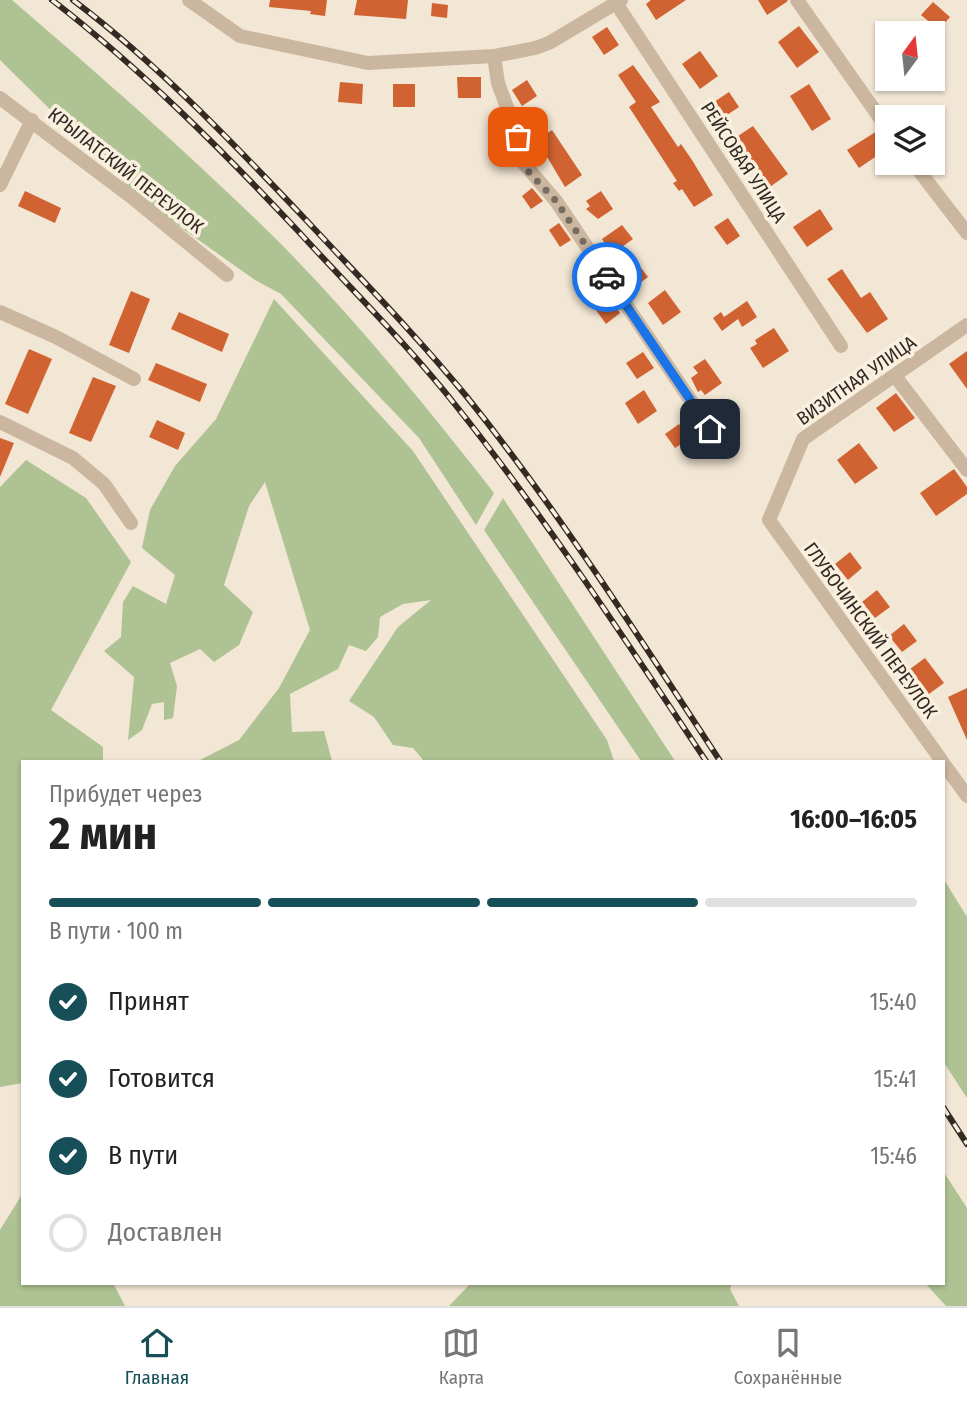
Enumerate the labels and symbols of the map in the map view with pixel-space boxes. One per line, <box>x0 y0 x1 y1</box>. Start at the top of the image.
north arrow <box>875 21 945 91</box>
street label: РЕЙСОВАЯ УЛИЦА <box>696 97 791 227</box>
street label: КРЫЛАТСКИЙ ПЕРЕУЛОК <box>43 102 208 238</box>
pin <box>488 107 548 167</box>
courier <box>572 242 642 312</box>
street label: ВИЗИТНАЯ УЛИЦА <box>792 331 920 430</box>
pin <box>680 399 740 459</box>
street label: ГЛУБОЧИНСКИЙ ПЕРЕУЛОК <box>799 538 942 723</box>

